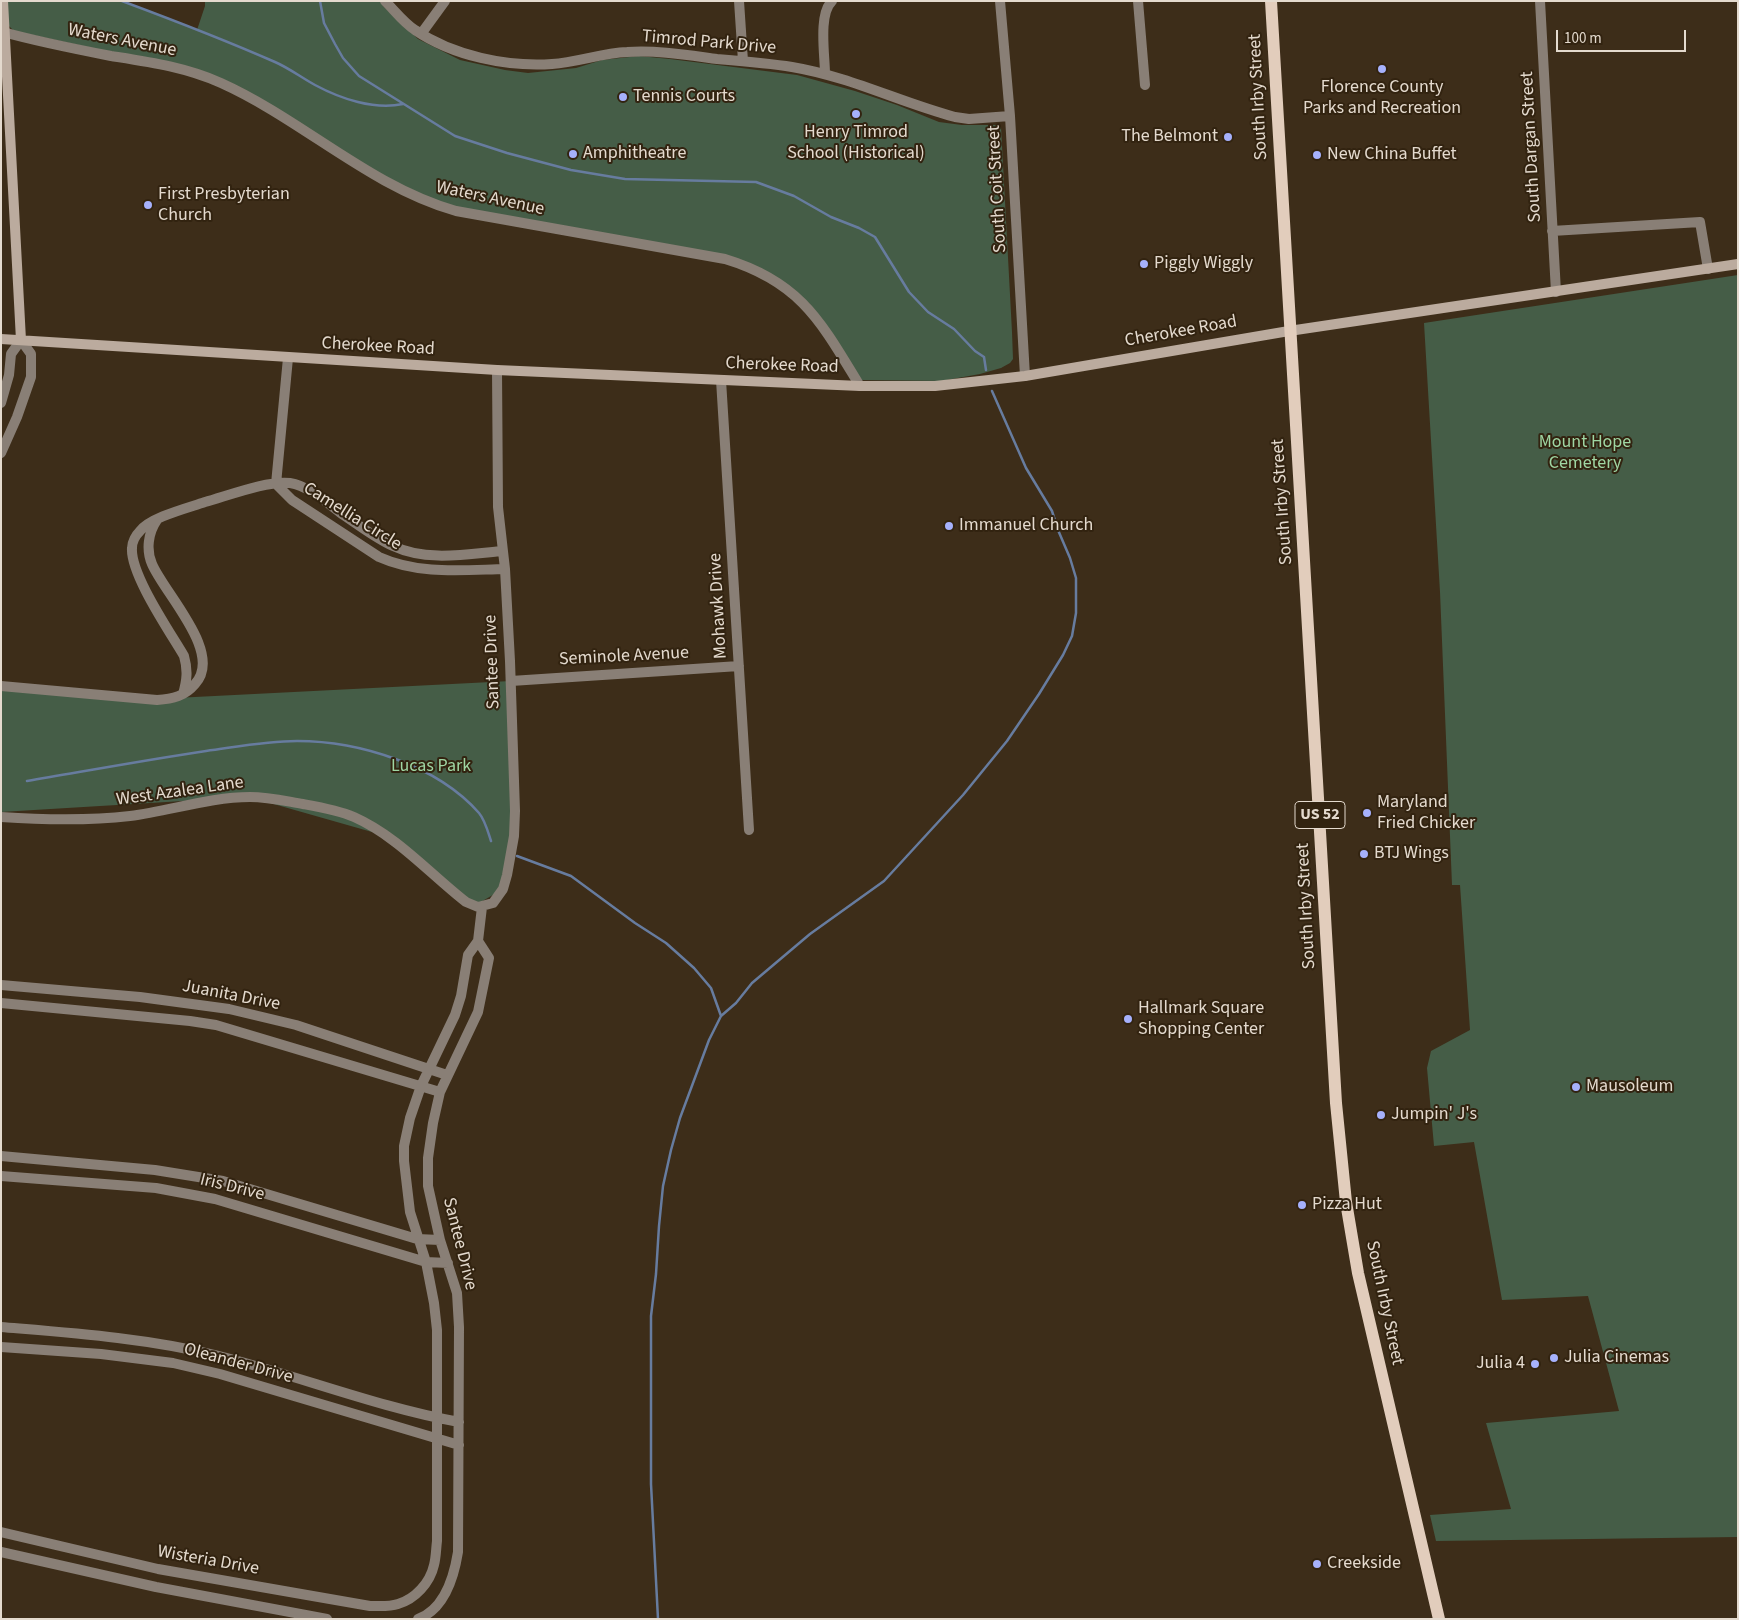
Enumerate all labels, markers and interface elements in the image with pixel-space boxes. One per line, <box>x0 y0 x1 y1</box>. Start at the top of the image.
street label: Waters Avenue <box>66 20 178 62</box>
scale bar <box>1559 20 1689 52</box>
street label: Timrod Park Drive <box>641 26 777 60</box>
text: 100 m <box>1564 28 1602 49</box>
street label: South Irby Street <box>1245 33 1273 161</box>
marker: Florence County Parks and Recreation <box>1376 63 1388 75</box>
street label: South Dargan Street <box>1517 71 1547 223</box>
place label: Florence County Parks and Recreation <box>1303 77 1461 120</box>
place label: Tennis Courts <box>633 86 735 108</box>
marker: Tennis Courts <box>617 91 629 103</box>
marker: Henry Timrod School (Historical) <box>850 108 862 120</box>
place label: Henry Timrod School (Historical) <box>787 122 925 164</box>
street label: South Coit Street <box>984 125 1012 253</box>
place label: The Belmont <box>1121 126 1218 148</box>
marker: The Belmont <box>1222 131 1234 143</box>
place label: Amphitheatre <box>583 143 686 165</box>
place label: New China Buffet <box>1327 144 1457 166</box>
marker: Amphitheatre <box>567 148 579 160</box>
marker: New China Buffet <box>1311 149 1323 161</box>
street label: Waters Avenue <box>434 177 546 221</box>
place label: First Presbyterian Church <box>158 184 290 226</box>
marker: First Presbyterian Church <box>142 199 154 211</box>
place label: Piggly Wiggly <box>1154 253 1253 275</box>
marker: Piggly Wiggly <box>1138 258 1150 270</box>
street label: Cherokee Road <box>1123 312 1239 352</box>
street label: Cherokee Road <box>321 333 435 361</box>
street label: Cherokee Road <box>725 353 839 379</box>
park label: Mount Hope Cemetery <box>1539 432 1631 474</box>
street label: South Irby Street <box>1268 438 1298 566</box>
street label: Camellia Circle <box>299 478 405 556</box>
place label: Immanuel Church <box>959 515 1093 537</box>
marker: Immanuel Church <box>943 520 955 532</box>
street label: Mohawk Drive <box>705 552 733 660</box>
street label: Santee Drive <box>481 614 505 710</box>
street label: Seminole Avenue <box>558 643 690 671</box>
park label: Lucas Park <box>391 756 471 778</box>
street label: West Azalea Lane <box>115 772 245 812</box>
place label: Maryland Fried Chicker <box>1377 792 1475 834</box>
road number: US 52 <box>1295 802 1345 828</box>
marker: Maryland Fried Chicker <box>1361 807 1373 819</box>
street label: South Irby Street <box>1293 842 1321 970</box>
place label: BTJ Wings <box>1374 843 1449 865</box>
marker: BTJ Wings <box>1358 848 1370 860</box>
street label: Juanita Drive <box>180 976 282 1016</box>
place label: Hallmark Square Shopping Center <box>1138 998 1264 1040</box>
marker: Hallmark Square Shopping Center <box>1122 1013 1134 1025</box>
place label: Mausoleum <box>1586 1076 1673 1098</box>
marker: Mausoleum <box>1570 1081 1582 1093</box>
place label: Jumpin' J's <box>1391 1104 1477 1126</box>
marker: Jumpin' J's <box>1375 1109 1387 1121</box>
street label: Iris Drive <box>198 1170 266 1206</box>
place label: Pizza Hut <box>1312 1194 1382 1216</box>
street label: Santee Drive <box>437 1195 481 1293</box>
marker: Pizza Hut <box>1296 1199 1308 1211</box>
street label: South Irby Street <box>1360 1239 1408 1367</box>
street label: Oleander Drive <box>181 1339 295 1389</box>
place label: Julia Cinemas <box>1564 1347 1669 1369</box>
marker: Julia Cinemas <box>1548 1352 1560 1364</box>
place label: Julia 4 <box>1476 1353 1525 1375</box>
marker: Julia 4 <box>1529 1358 1541 1370</box>
street label: Wisteria Drive <box>155 1541 261 1581</box>
place label: Creekside <box>1327 1553 1401 1575</box>
marker: Creekside <box>1311 1558 1323 1570</box>

